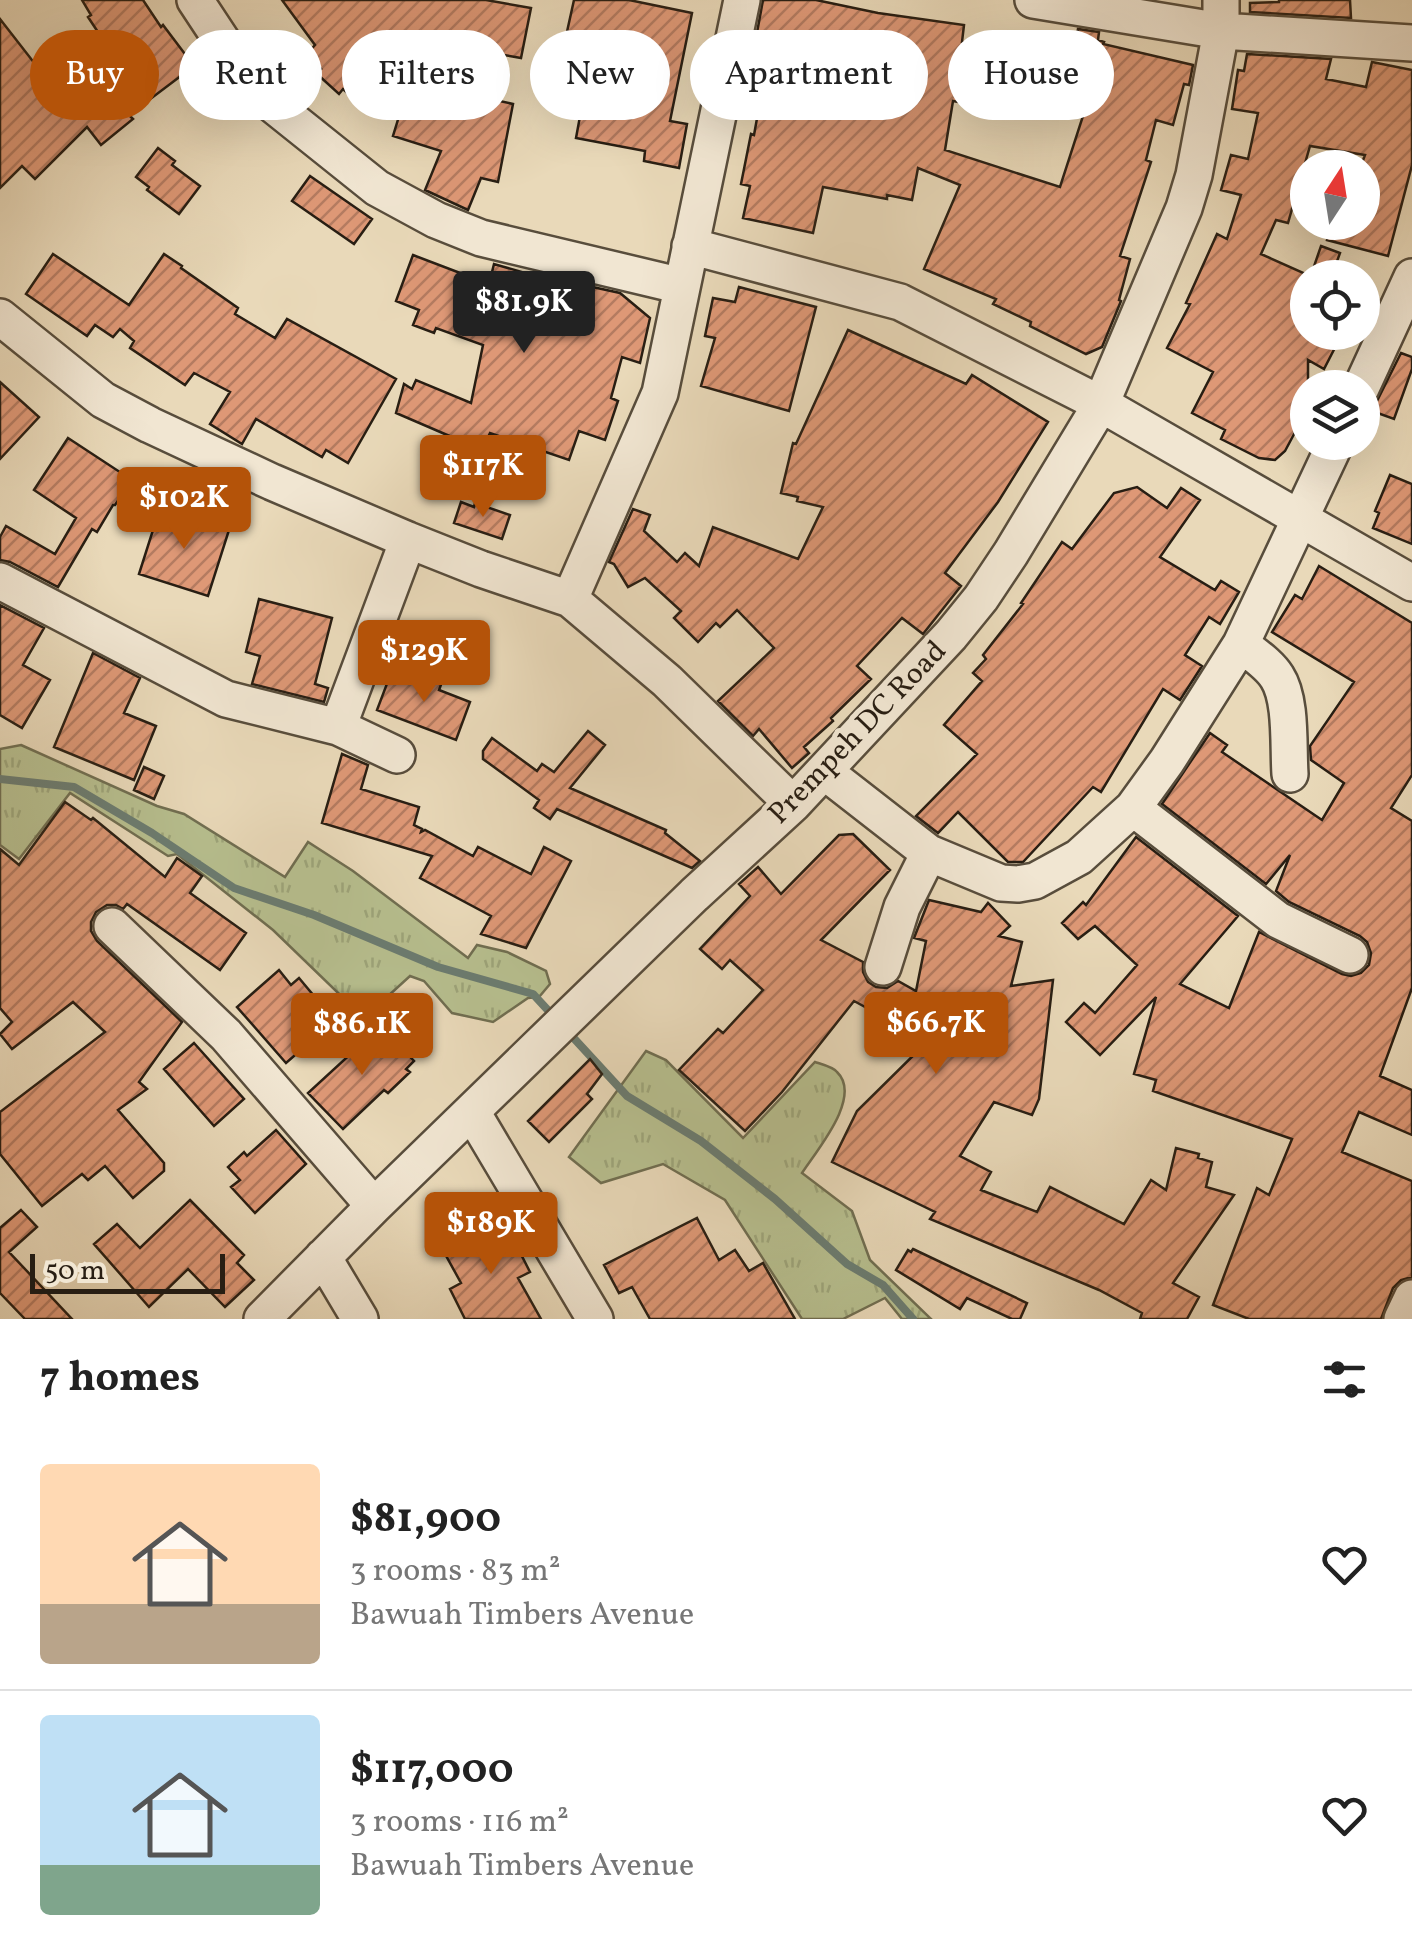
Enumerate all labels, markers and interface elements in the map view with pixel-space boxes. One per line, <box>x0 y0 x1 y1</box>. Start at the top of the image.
chip: Buy <box>30 30 159 120</box>
chip: Rent <box>179 30 322 120</box>
chip: Filters <box>342 30 510 120</box>
chip: New <box>530 30 670 120</box>
chip: Apartment <box>690 30 928 120</box>
chip: House <box>948 30 1114 120</box>
north arrow <box>1290 150 1380 240</box>
map controls <box>1290 150 1380 460</box>
button: locate <box>1290 260 1380 350</box>
pin: $81.9K <box>443 271 605 356</box>
text: $81.9K <box>475 281 573 325</box>
button: layers <box>1290 370 1380 460</box>
pin: $117K <box>413 435 553 520</box>
text: $117K <box>442 445 524 489</box>
pin: $102K <box>114 467 254 552</box>
text: $102K <box>139 477 229 521</box>
pin: $129K <box>354 620 494 705</box>
text: $129K <box>380 630 468 674</box>
street label: Prempeh DC Road <box>759 632 957 834</box>
pin: $66.7K <box>855 992 1017 1077</box>
pin: $86.1K <box>281 993 443 1078</box>
text: $66.7K <box>886 1002 986 1046</box>
text: $86.1K <box>313 1003 411 1047</box>
pin: $189K <box>421 1192 561 1277</box>
text: $189K <box>447 1202 536 1246</box>
scale bar <box>30 1249 225 1294</box>
text: 50 m <box>45 1252 105 1291</box>
text: 7 homes <box>40 1350 200 1409</box>
icon: filters <box>1317 1352 1372 1407</box>
text: $81,900 <box>350 1491 501 1550</box>
icon: home <box>120 1504 240 1624</box>
icon: heart <box>1317 1537 1372 1592</box>
text: 3 rooms · 83 m² <box>350 1550 561 1594</box>
text: Bawuah Timbers Avenue <box>350 1594 694 1638</box>
text: $117,000 <box>350 1742 514 1801</box>
icon: home <box>120 1755 240 1875</box>
icon: heart <box>1317 1788 1372 1843</box>
text: 3 rooms · 116 m² <box>350 1801 569 1845</box>
text: Bawuah Timbers Avenue <box>350 1845 694 1889</box>

